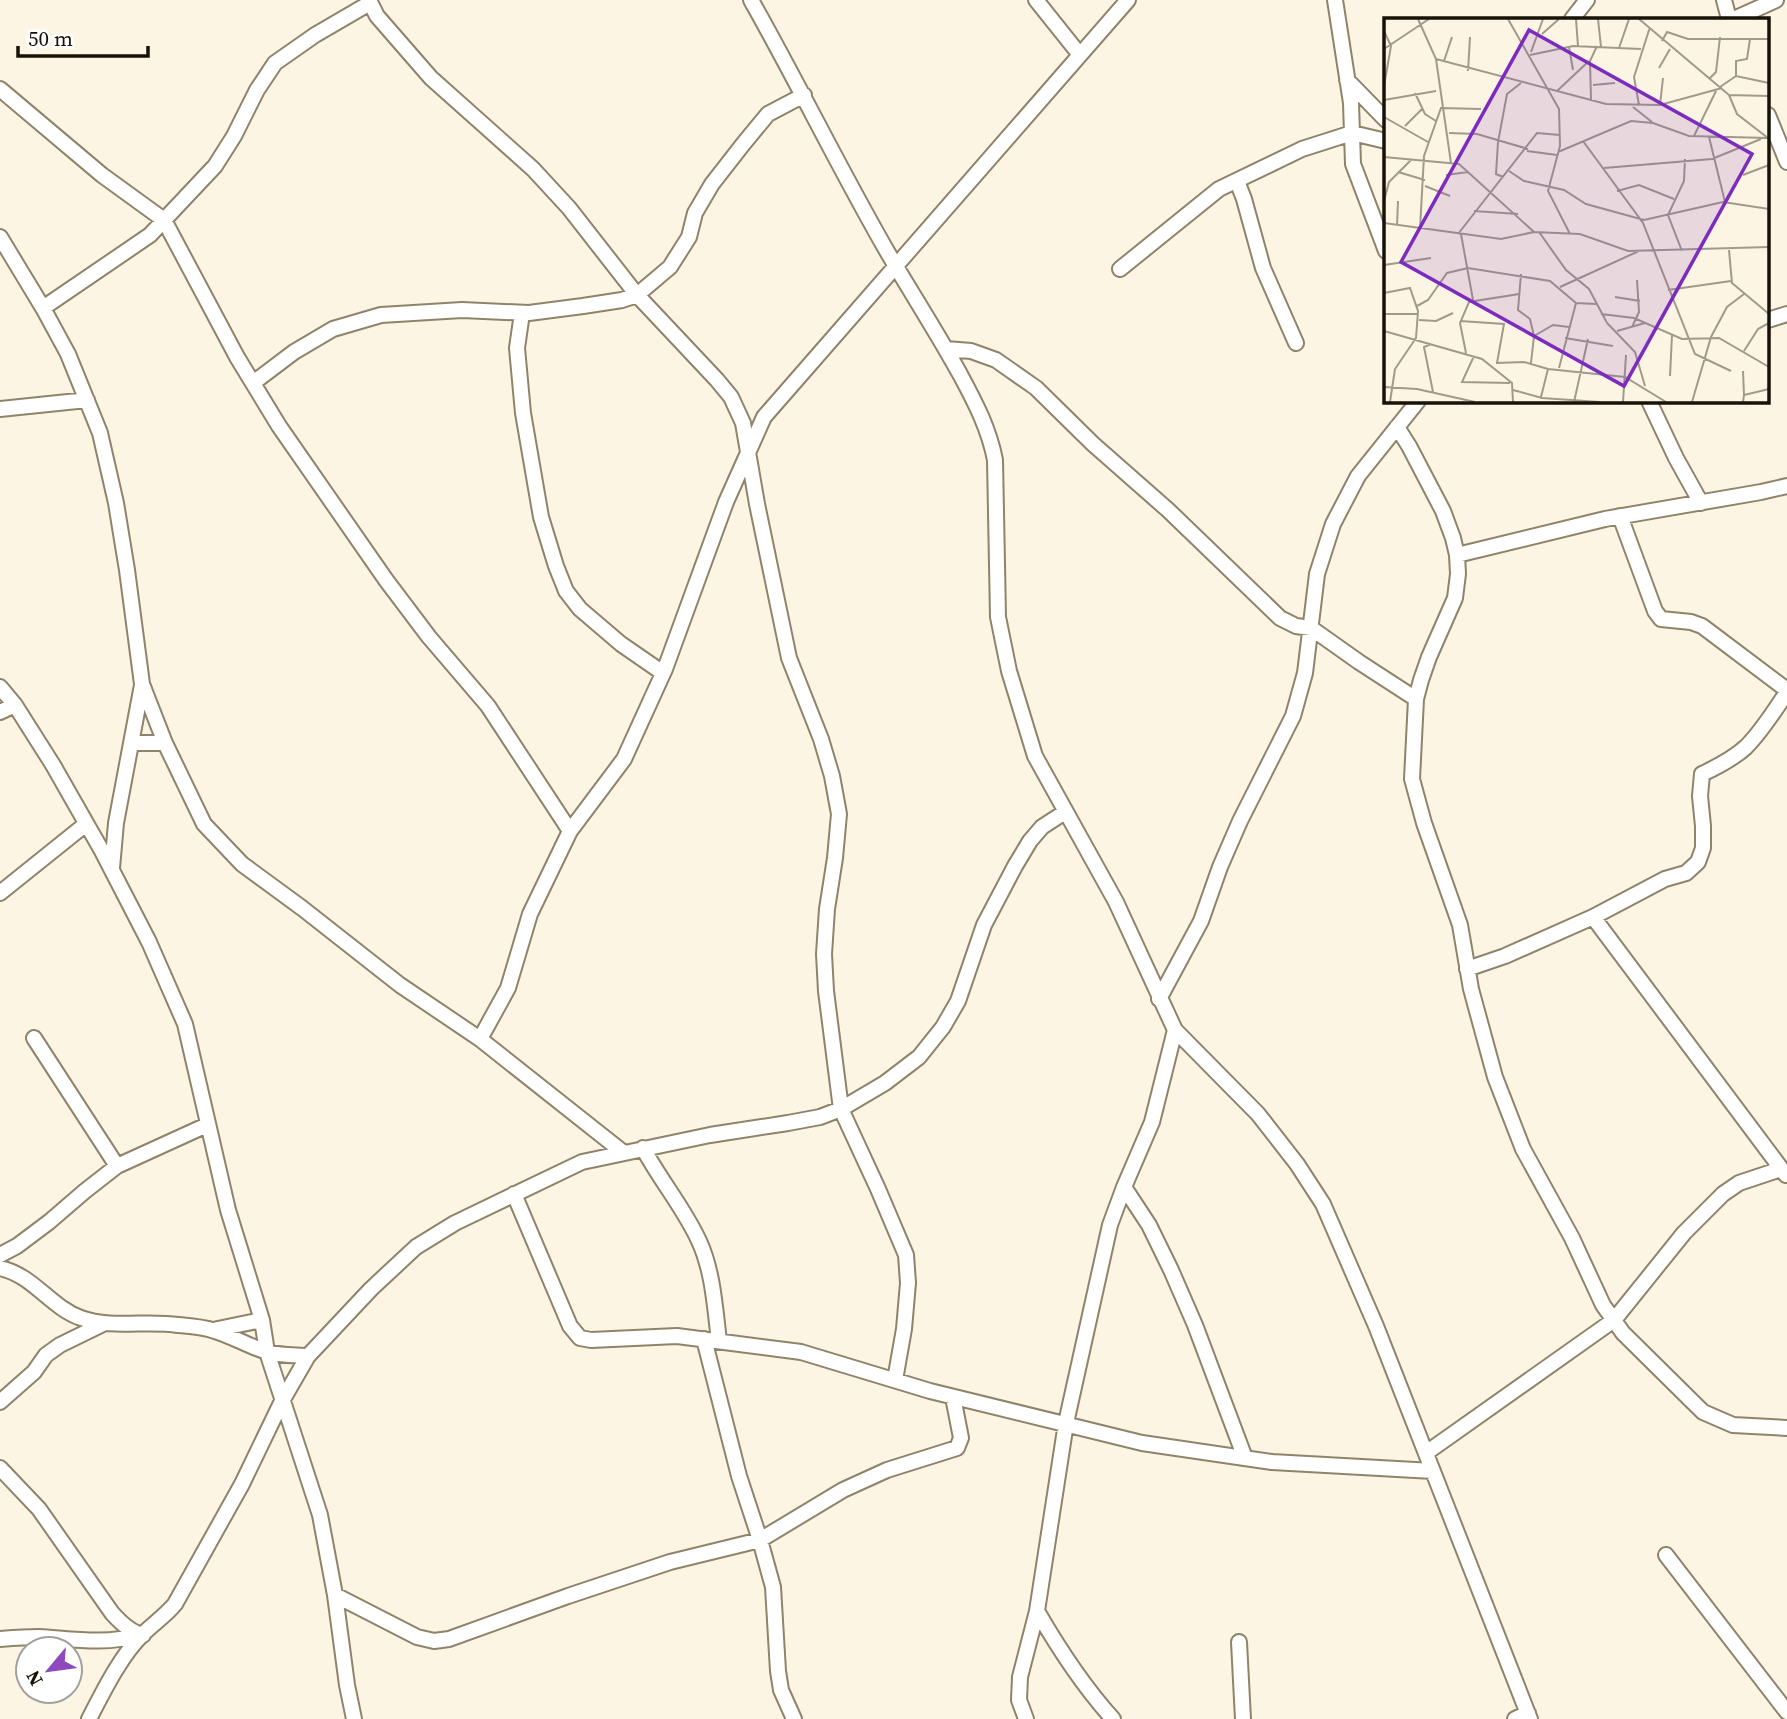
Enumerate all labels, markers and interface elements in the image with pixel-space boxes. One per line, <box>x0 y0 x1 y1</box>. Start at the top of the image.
scale bar <box>18 14 147 58</box>
inset map <box>1384 18 1770 402</box>
text: 50 m <box>28 24 73 53</box>
north arrow <box>14 1635 84 1705</box>
text: N <box>19 1666 49 1691</box>

